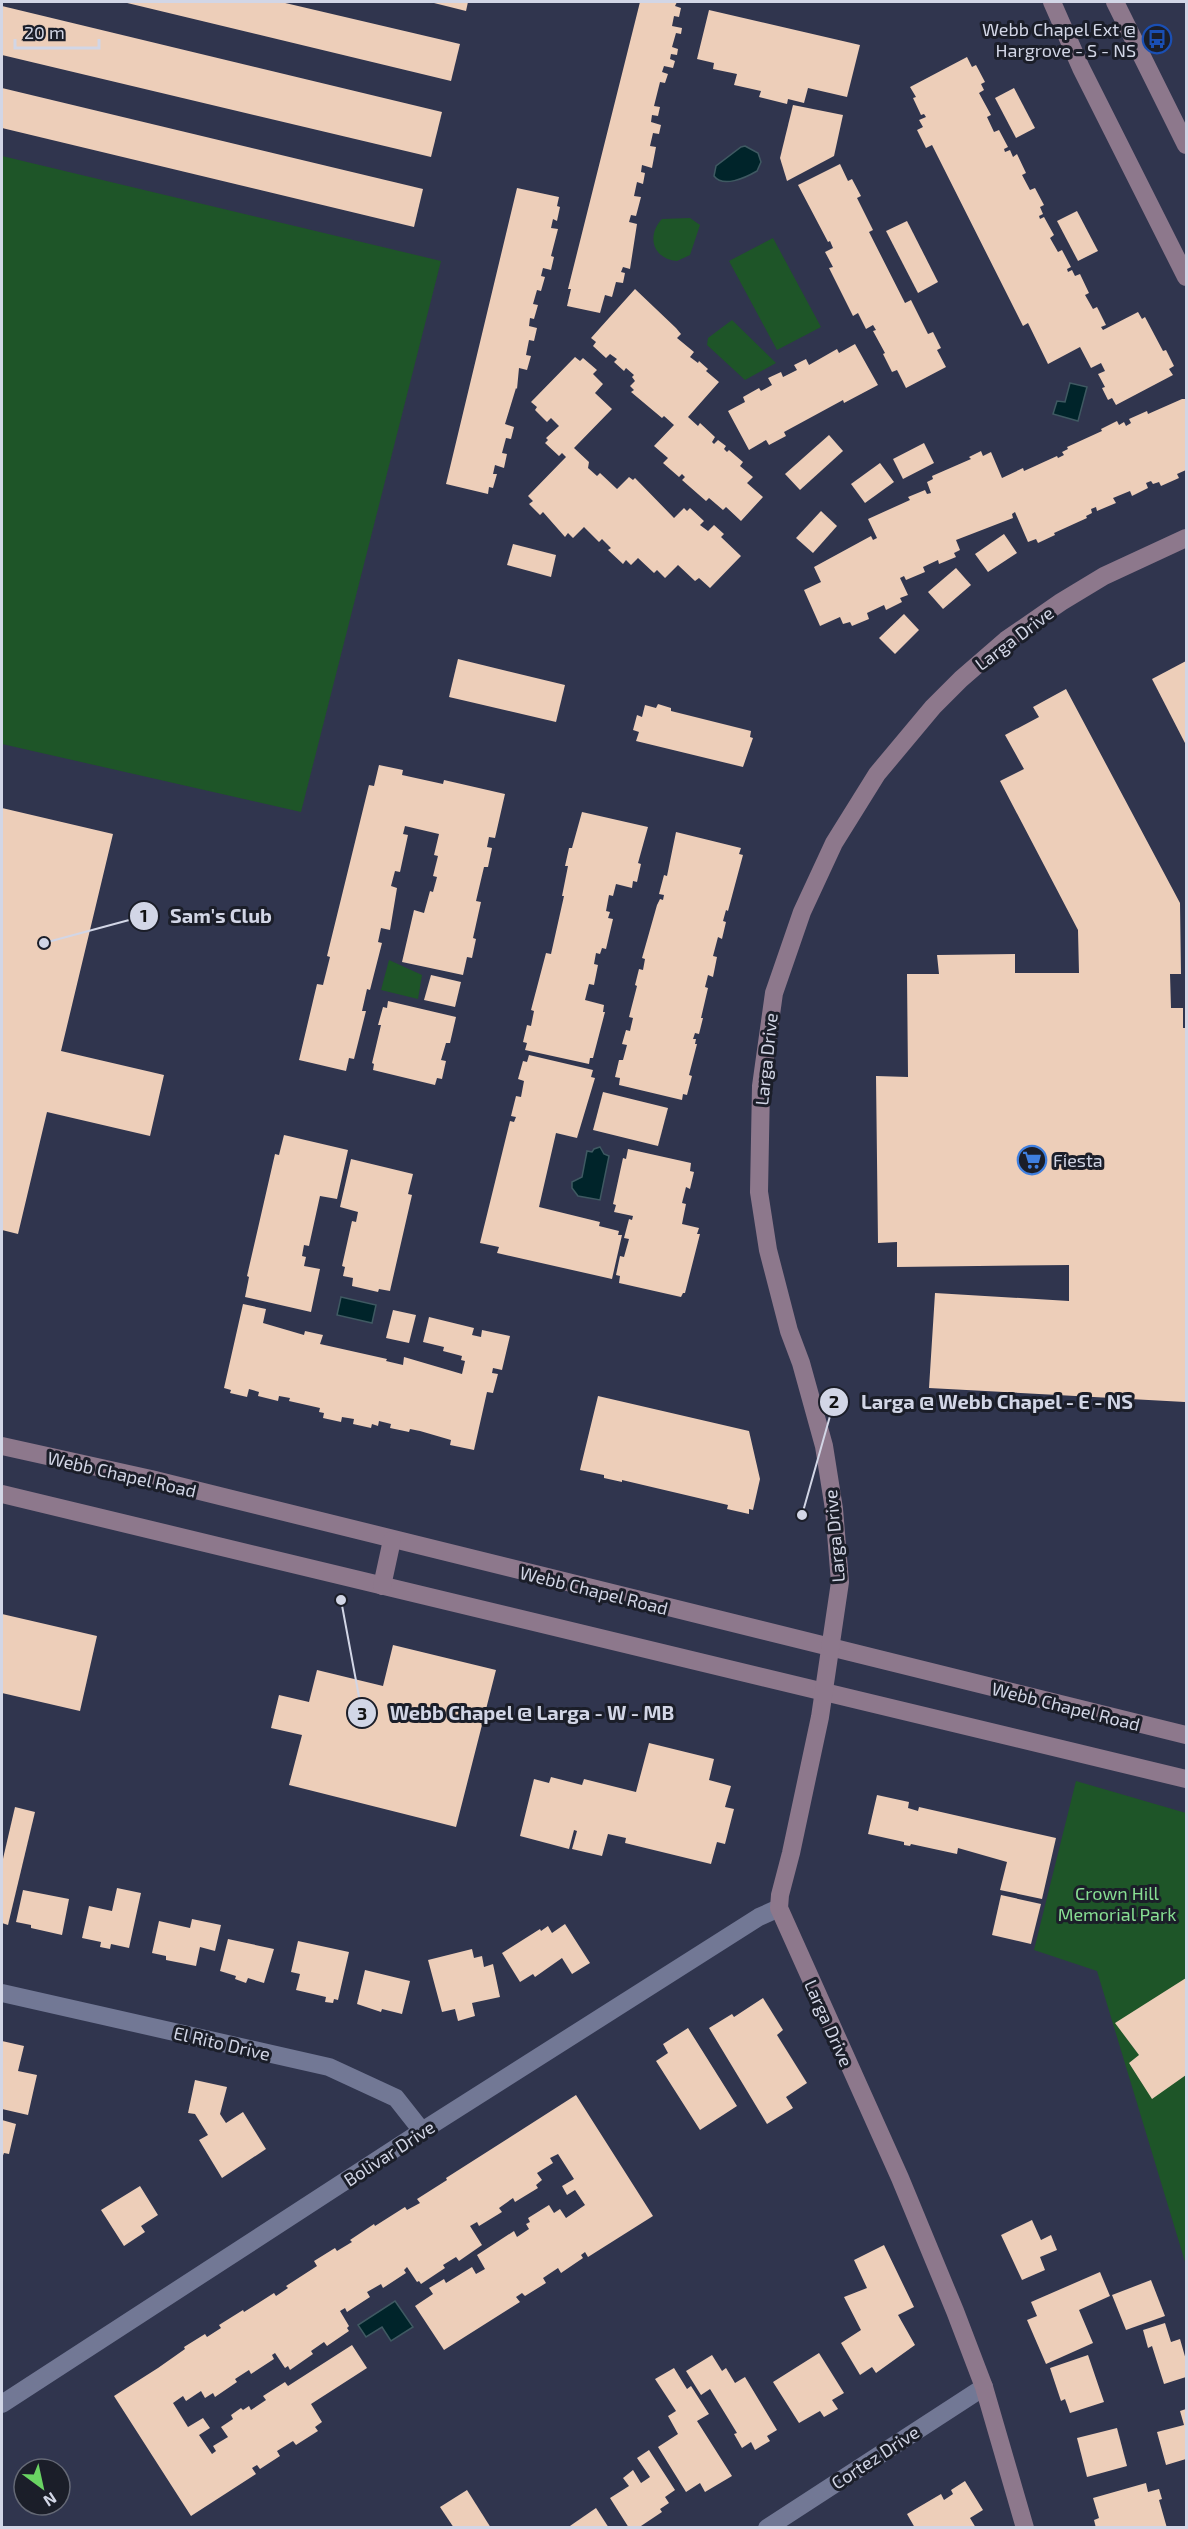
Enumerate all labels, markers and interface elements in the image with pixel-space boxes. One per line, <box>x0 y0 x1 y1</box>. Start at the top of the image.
scale bar <box>15 12 99 50</box>
place label: Webb Chapel Ext @ Hargrove - S - NS <box>982 18 1136 61</box>
text: 20 m <box>24 21 65 43</box>
bus stop icon: Webb Chapel Ext @ Hargrove - S - NS <box>1141 23 1173 55</box>
street label: Larga Drive <box>970 601 1058 675</box>
callout: Sam's Club <box>129 897 284 935</box>
text: Sam's Club <box>170 903 272 927</box>
text: 1 <box>140 904 148 926</box>
street label: Larga Drive <box>750 1012 782 1106</box>
supermarket icon: Fiesta <box>1016 1144 1048 1176</box>
place label: Fiesta <box>1053 1149 1103 1171</box>
callout: Larga @ Webb Chapel - E - NS <box>819 1383 1146 1421</box>
text: Larga @ Webb Chapel - E - NS <box>861 1389 1133 1413</box>
text: 2 <box>829 1390 839 1412</box>
street label: Webb Chapel Road <box>45 1446 199 1502</box>
street label: Larga Drive <box>819 1489 849 1583</box>
street label: Webb Chapel Road <box>518 1561 670 1619</box>
street label: Webb Chapel Road <box>990 1677 1142 1735</box>
callout: Webb Chapel @ Larga - W - MB <box>347 1694 687 1732</box>
text: Webb Chapel @ Larga - W - MB <box>390 1700 674 1724</box>
text: 3 <box>357 1702 367 1724</box>
park label: Crown Hill Memorial Park <box>1058 1882 1176 1925</box>
street label: Larga Drive <box>800 1976 858 2070</box>
street label: El Rito Drive <box>172 2021 272 2065</box>
street label: Bolivar Drive <box>339 2115 439 2191</box>
street label: Cortez Drive <box>827 2421 923 2493</box>
north arrow <box>12 2457 72 2517</box>
text: N <box>40 2489 60 2511</box>

